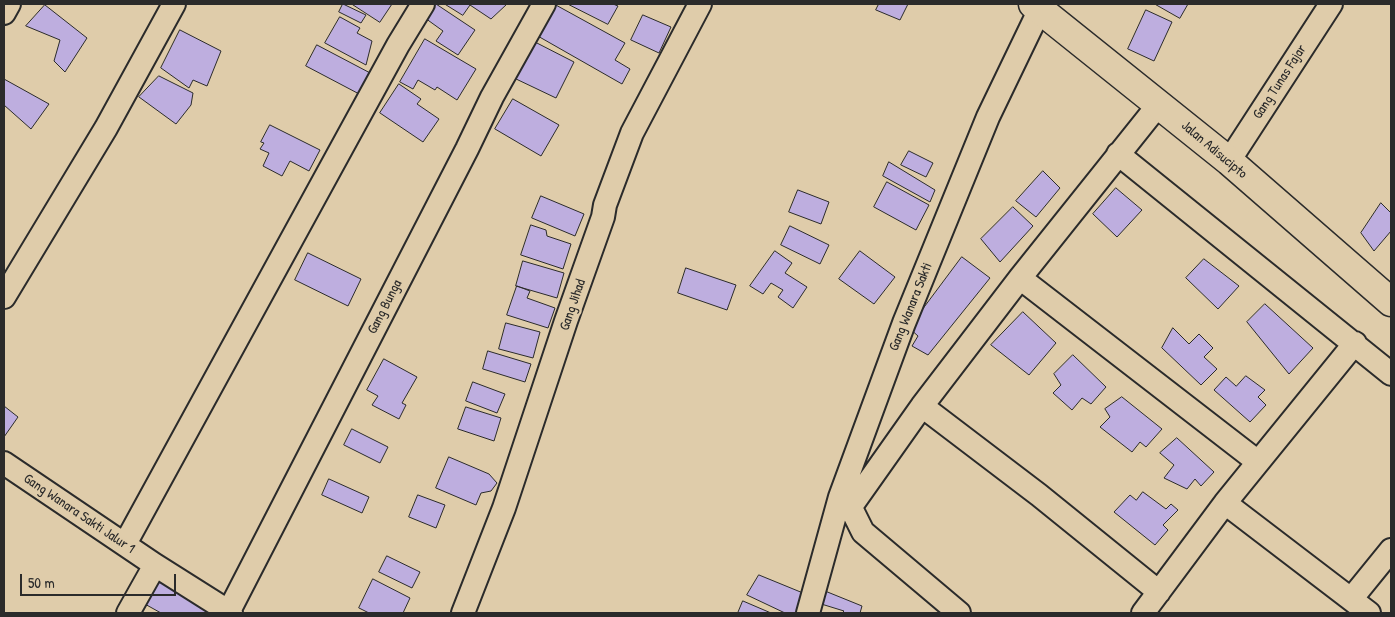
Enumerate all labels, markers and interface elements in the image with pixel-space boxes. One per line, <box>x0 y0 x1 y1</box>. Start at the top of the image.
street label: Gang Tunas Fajar <box>1250 42 1310 122</box>
street label: Jalan Adisucipto <box>1178 118 1250 182</box>
street label: Gang Wanara Sakti <box>886 260 936 354</box>
street label: Gang Bunga <box>364 277 406 337</box>
street label: Gang Jihad <box>556 277 590 333</box>
street label: Gang Wanara Sakti Jalur 1 <box>20 471 138 557</box>
scale bar <box>22 564 179 596</box>
text: 50 m <box>28 572 55 593</box>

